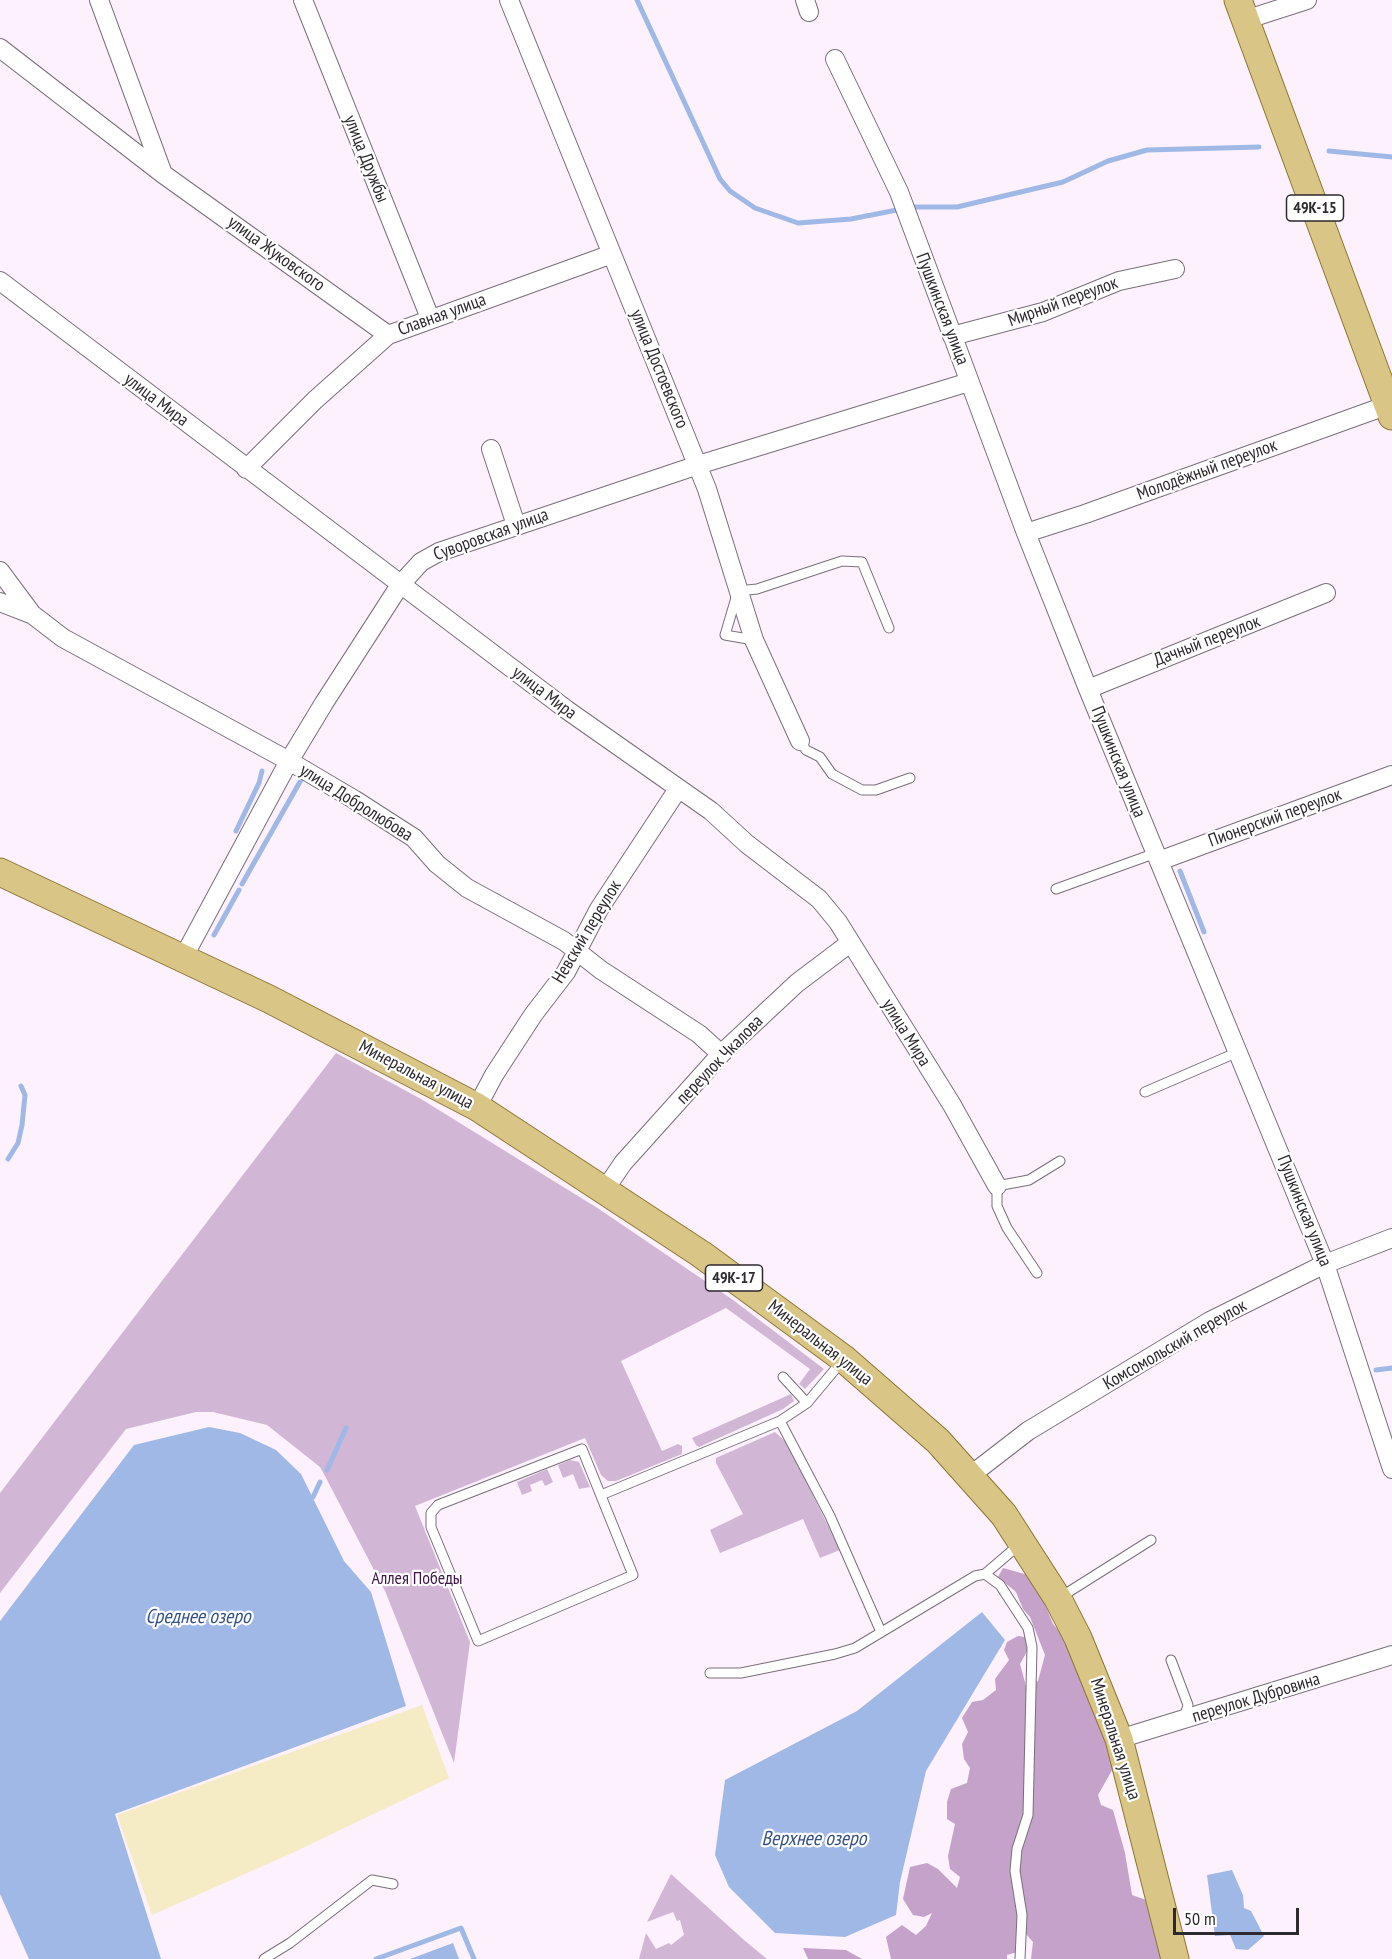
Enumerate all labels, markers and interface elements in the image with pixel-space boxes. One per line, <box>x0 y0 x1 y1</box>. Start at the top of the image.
street label: улица Дружбы <box>339 112 393 206</box>
road number: 49К-15 <box>1286 195 1344 221</box>
street label: улица Жуковского <box>223 211 329 297</box>
street label: Пушкинская улица <box>911 250 973 368</box>
street label: Мирный переулок <box>1005 272 1121 332</box>
street label: Славная улица <box>395 289 489 341</box>
street label: улица Достоевского <box>625 306 693 432</box>
street label: улица Мира <box>119 369 193 431</box>
street label: Молодёжный переулок <box>1134 435 1280 505</box>
street label: Суворовская улица <box>430 504 552 566</box>
street label: Дачный переулок <box>1151 611 1263 671</box>
street label: улица Мира <box>507 662 581 724</box>
street label: Пушкинская улица <box>1086 703 1150 821</box>
street label: улица Добролюбова <box>296 760 416 846</box>
street label: Пионерский переулок <box>1206 784 1344 852</box>
street label: Невский переулок <box>548 877 626 987</box>
street label: улица Мира <box>877 995 935 1071</box>
street label: переулок Чкалова <box>672 1011 768 1109</box>
street label: Минеральная улица <box>355 1036 477 1114</box>
street label: Пушкинская улица <box>1272 1152 1336 1270</box>
road number: 49К-17 <box>706 1265 762 1291</box>
street label: Комсомольский переулок <box>1099 1295 1251 1395</box>
street label: Минеральная улица <box>764 1296 876 1390</box>
park label: Аллея Победы <box>372 1568 462 1590</box>
water label: Среднее озеро <box>145 1605 251 1629</box>
street label: переулок Дубровина <box>1190 1668 1322 1728</box>
street label: Минеральная улица <box>1085 1676 1145 1802</box>
water label: Верхнее озеро <box>762 1827 866 1851</box>
scale bar <box>1176 1896 1302 1934</box>
text: 50 m <box>1184 1907 1216 1930</box>

